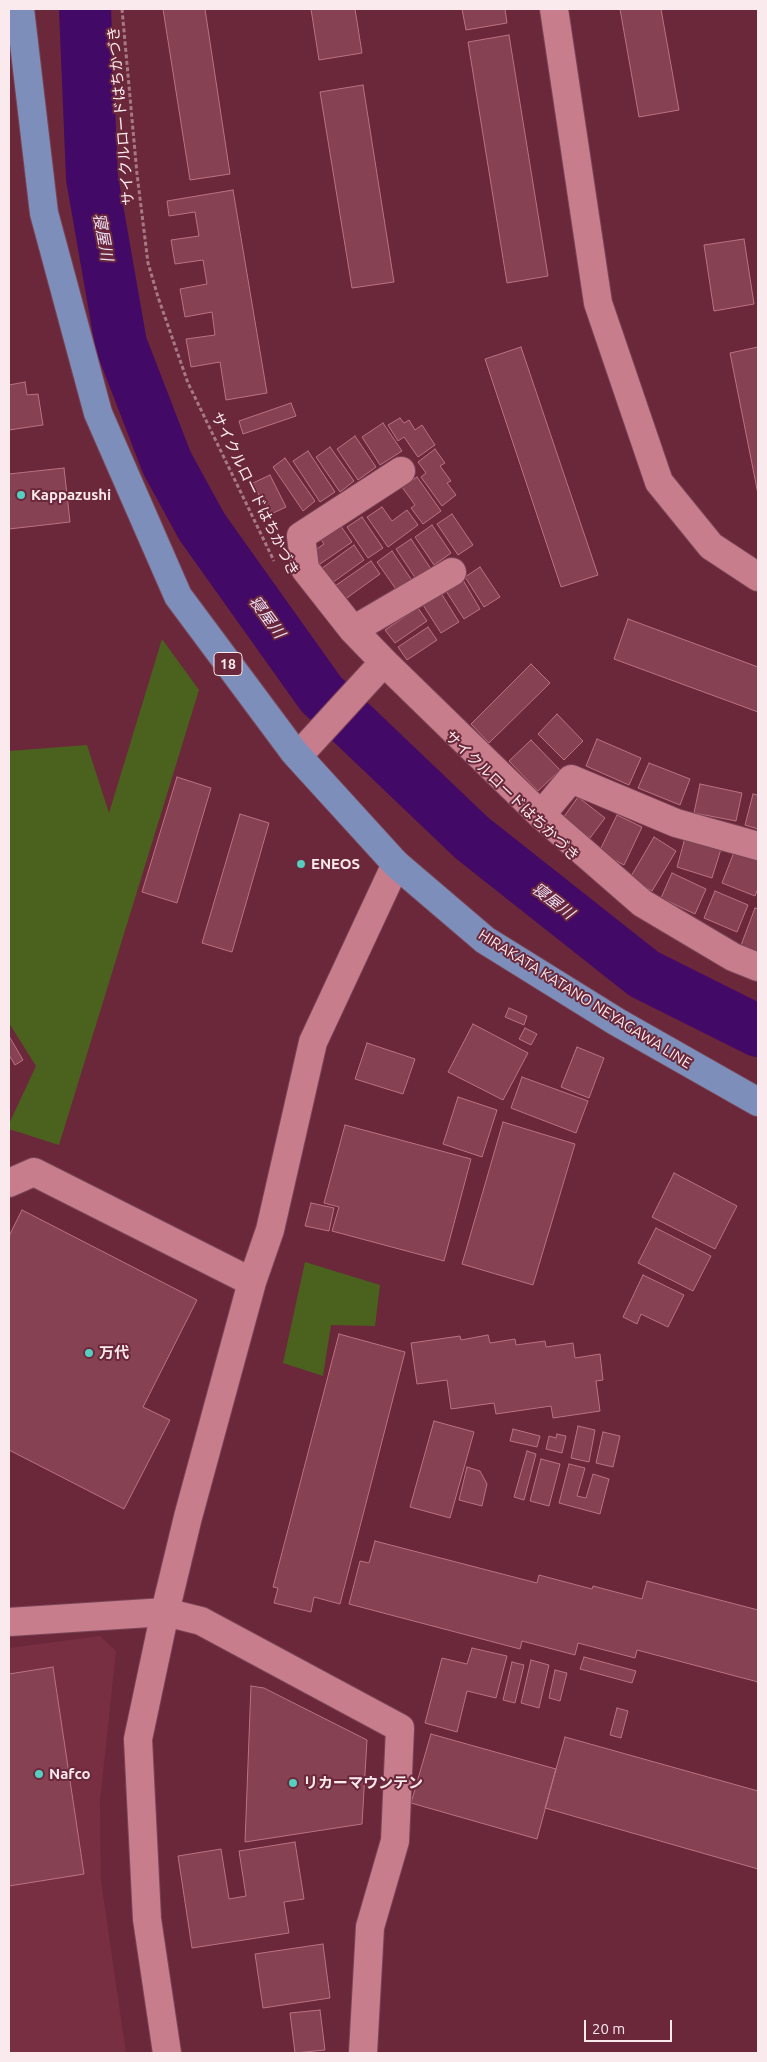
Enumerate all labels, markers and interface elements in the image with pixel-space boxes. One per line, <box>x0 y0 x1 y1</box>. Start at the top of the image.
street label: サイクルロードはちかづき <box>104 26 138 206</box>
water label: 寝屋川 <box>89 212 117 262</box>
street label: サイクルロードはちかづき <box>207 409 303 579</box>
place label: Kappazushi <box>31 486 111 504</box>
marker: Kappazushi <box>15 489 27 501</box>
water label: 寝屋川 <box>245 592 289 642</box>
road number: 18 <box>214 652 242 676</box>
street label: サイクルロードはちかづき <box>441 727 583 865</box>
place label: ENEOS <box>311 855 360 873</box>
marker: ENEOS <box>295 858 307 870</box>
water label: 寝屋川 <box>528 879 578 923</box>
street label: HIRAKATA KATANO NEYAGAWA LINE <box>475 926 695 1072</box>
place label: 万代 <box>99 1344 129 1362</box>
marker: 万代 <box>83 1347 95 1359</box>
place label: Nafco <box>49 1765 91 1783</box>
marker: Nafco <box>33 1768 45 1780</box>
place label: リカーマウンテン <box>303 1774 423 1792</box>
marker: リカーマウンテン <box>287 1777 299 1789</box>
scale bar <box>587 2010 674 2042</box>
text: 20 m <box>592 2020 625 2037</box>

